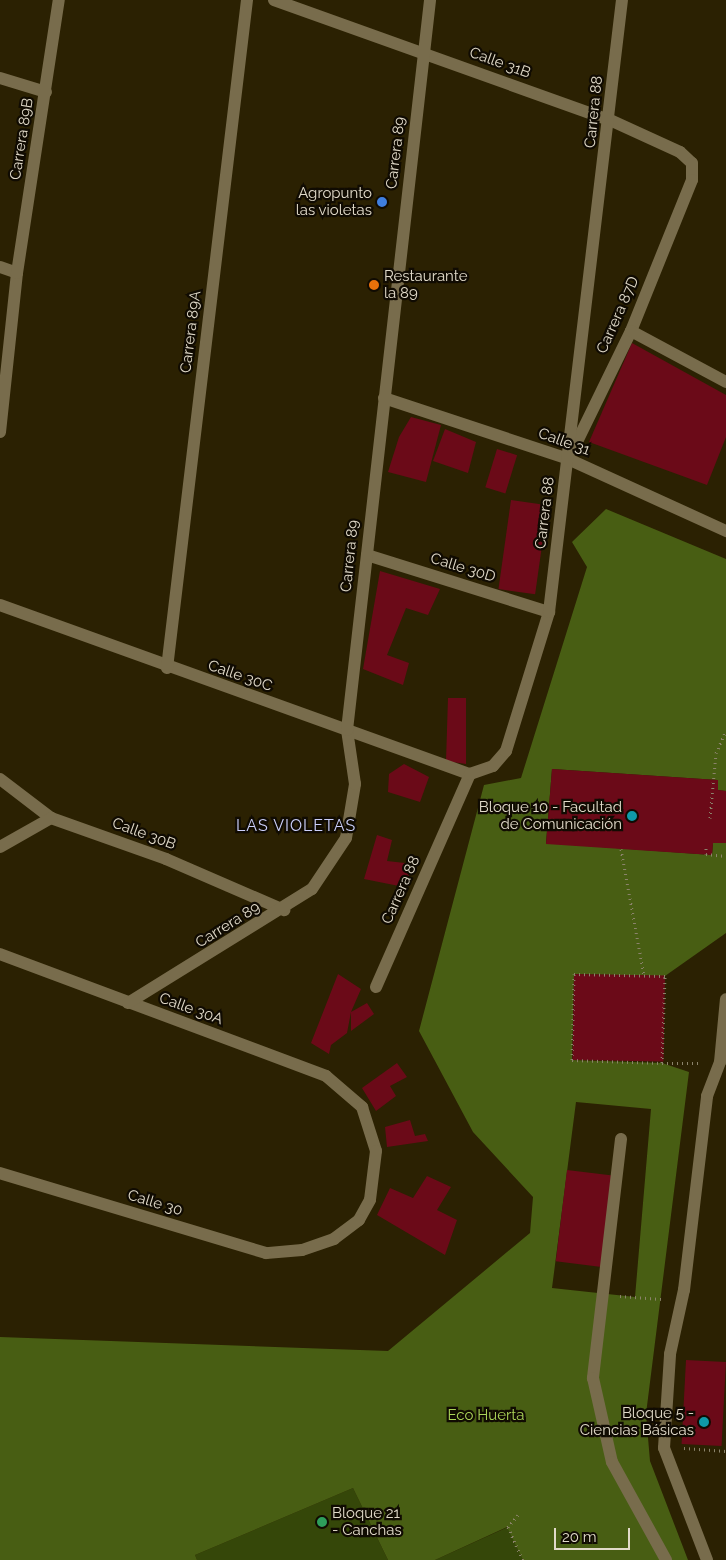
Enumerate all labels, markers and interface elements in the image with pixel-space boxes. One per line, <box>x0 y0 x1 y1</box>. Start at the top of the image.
street label: Calle 31B <box>467 44 533 82</box>
street label: Carrera 88 <box>581 75 607 149</box>
street label: Carrera 89B <box>7 97 37 181</box>
street label: Carrera 89 <box>383 116 409 190</box>
place label: Agropunto las violetas <box>295 184 372 219</box>
marker: Agropunto las violetas <box>376 196 388 208</box>
place label: Restaurante la 89 <box>384 267 467 302</box>
street label: Carrera 87D <box>593 274 643 356</box>
marker: Restaurante la 89 <box>368 279 380 291</box>
street label: Carrera 89A <box>177 290 205 374</box>
street label: Calle 31 <box>536 424 592 460</box>
street label: Carrera 88 <box>532 476 558 550</box>
street label: Carrera 89 <box>337 519 363 593</box>
street label: Calle 30D <box>428 550 498 586</box>
street label: Calle 30C <box>206 657 274 695</box>
place label: Bloque 10 - Facultad de Comunicación <box>479 798 622 833</box>
marker: Bloque 10 - Facultad de Comunicación <box>626 810 638 822</box>
street label: Calle 30B <box>110 814 178 854</box>
district label: LAS VIOLETAS <box>234 816 358 836</box>
street label: Carrera 88 <box>378 853 424 927</box>
street label: Carrera 89 <box>192 898 264 952</box>
street label: Calle 30A <box>157 989 225 1029</box>
street label: Calle 30 <box>125 1186 185 1220</box>
place label: Bloque 5 - Ciencias Básicas <box>580 1404 694 1439</box>
park label: Eco Huerta <box>447 1407 525 1425</box>
marker: Bloque 5 - Ciencias Básicas <box>698 1416 710 1428</box>
place label: Bloque 21 - Canchas <box>332 1504 402 1539</box>
marker: Bloque 21 - Canchas <box>316 1516 328 1528</box>
scale bar <box>556 1518 632 1550</box>
text: 20 m <box>562 1528 597 1546</box>

